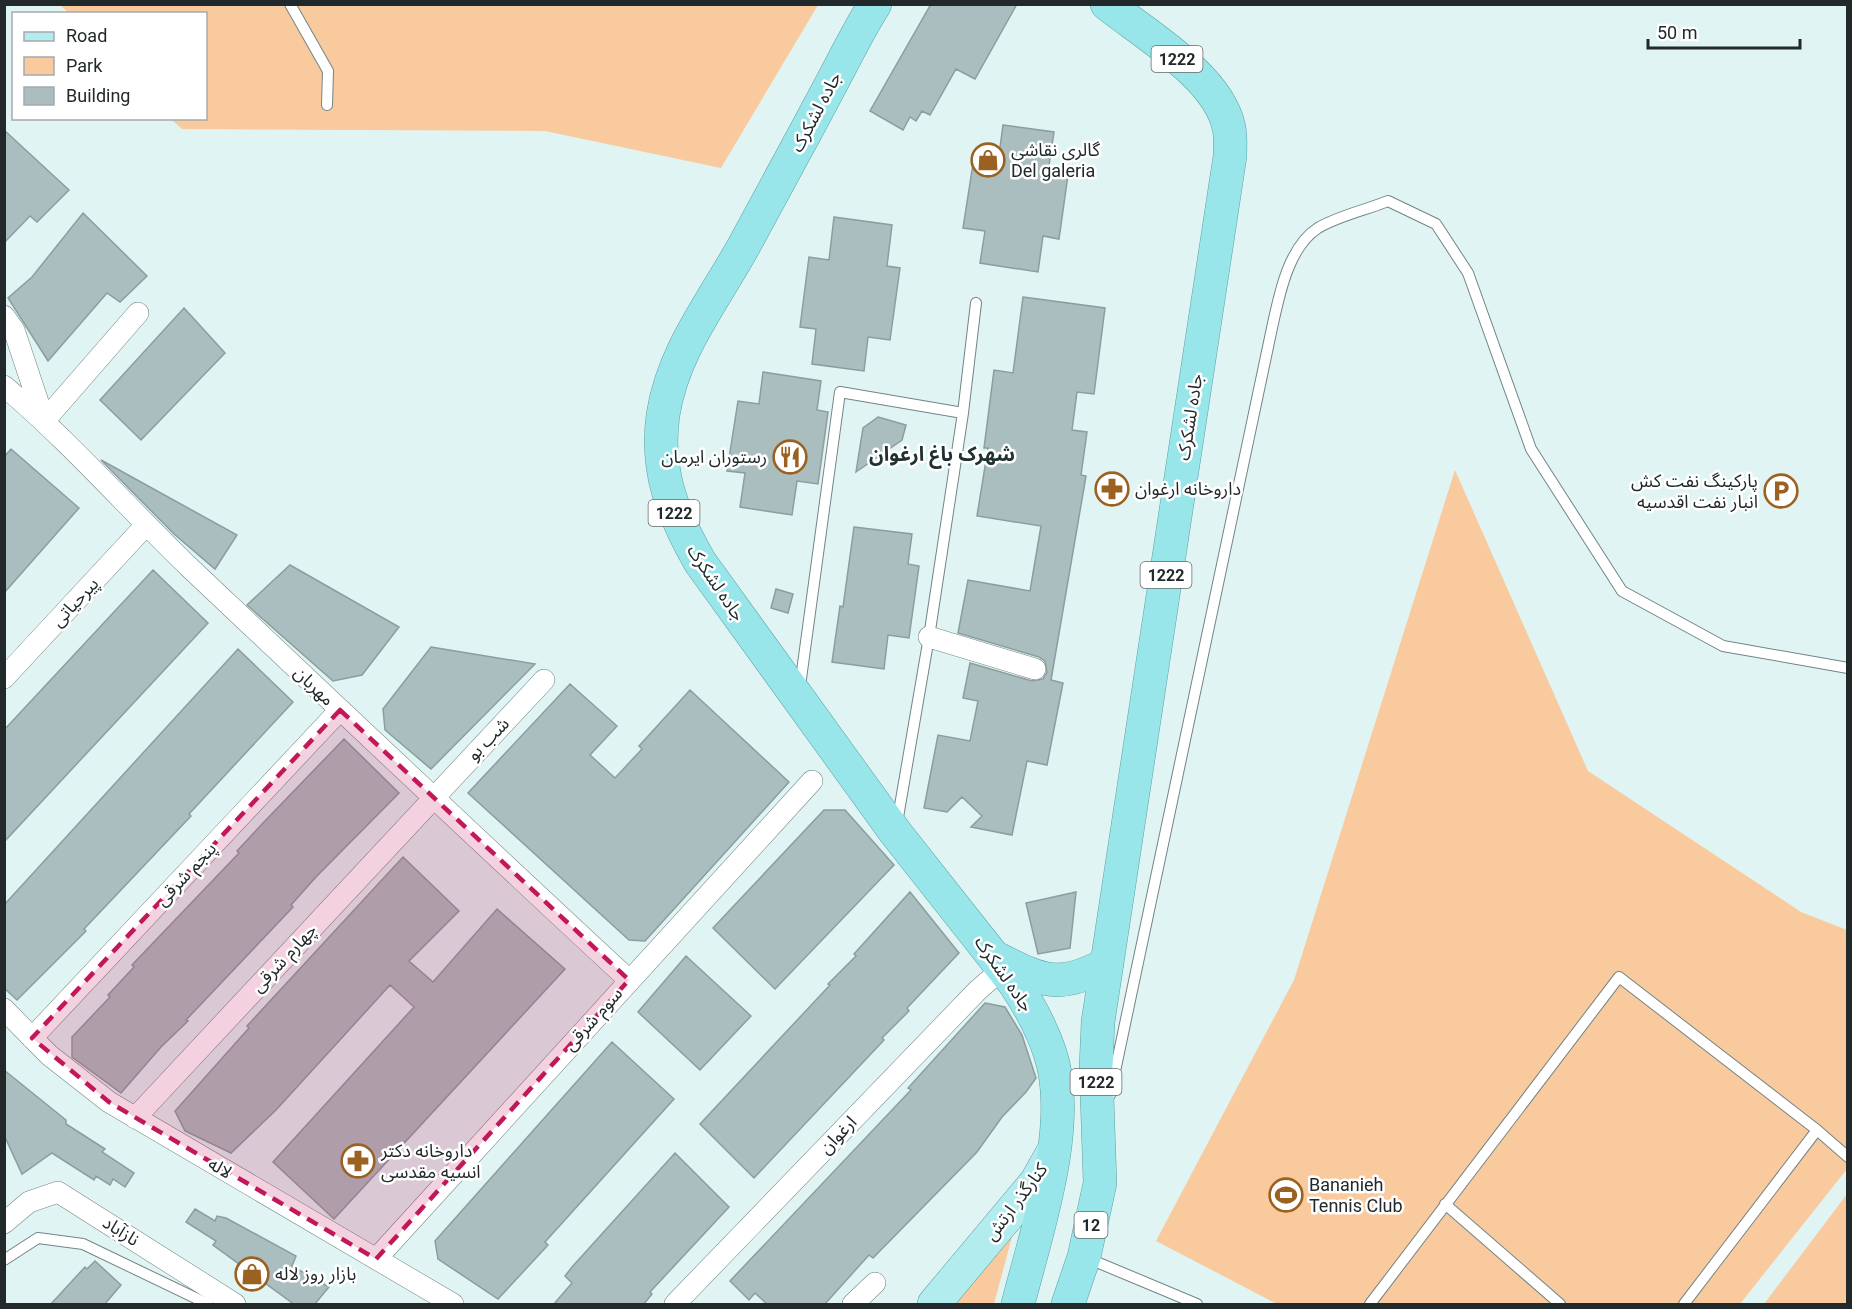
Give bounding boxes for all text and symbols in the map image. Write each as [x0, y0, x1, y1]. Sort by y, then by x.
legend [12, 12, 207, 120]
scale bar [1648, 12, 1800, 50]
text: 50 m [1657, 22, 1697, 43]
text: Road [66, 25, 107, 46]
road number: 1222 [1152, 46, 1202, 72]
text: Park [66, 55, 103, 76]
street label: جاده لشکرک [786, 68, 846, 156]
text: Building [66, 85, 130, 106]
place label: گالرى نقاشى Del galeria [1011, 139, 1101, 181]
shop icon: گالرى نقاشى Del galeria [970, 142, 1006, 178]
street label: جاده لشکرک [1172, 372, 1208, 462]
restaurant icon: رستوران ايرمان [772, 439, 808, 475]
district label: شهرک باغ ارغوان [869, 442, 1015, 469]
place label: رستوران ايرمان [661, 446, 767, 468]
place label: پارکینگ نفت کش انبار نفت اقدسیه [1631, 470, 1758, 513]
pharmacy icon: داروخانه ارغوان [1094, 471, 1130, 507]
parking icon: پارکینگ نفت کش انبار نفت اقدسیه [1763, 473, 1799, 509]
place label: داروخانه ارغوان [1135, 478, 1241, 500]
road number: 1222 [648, 500, 700, 526]
street label: جاده لشکرک [682, 541, 750, 625]
road number: 1222 [1140, 562, 1192, 588]
street label: پیرحیاتی [47, 573, 104, 631]
street label: مهربان [289, 662, 339, 710]
street label: شب بو [462, 713, 514, 765]
street label: پنجم شرقی [151, 837, 223, 912]
street label: چهارم شرقی [247, 919, 324, 999]
street label: جاده لشکرک [970, 932, 1038, 1016]
street label: سوم شرقی [559, 983, 629, 1057]
road number: 1222 [1070, 1069, 1122, 1095]
street label: ارغوان [815, 1111, 861, 1159]
place label: داروخانه دکتر انسیه مقدسی [380, 1140, 481, 1183]
pharmacy icon: داروخانه دکتر انسیه مقدسی [340, 1143, 376, 1179]
street label: لاله [205, 1152, 236, 1183]
street label: کنارگذر ارتش [980, 1158, 1053, 1245]
place label: Bananieh Tennis Club [1309, 1174, 1403, 1216]
sports icon: Bananieh Tennis Club [1268, 1177, 1304, 1213]
street label: نازآباد [99, 1211, 143, 1251]
road number: 12 [1074, 1212, 1108, 1238]
shop icon: بازار روز لاله [234, 1256, 270, 1292]
place label: بازار روز لاله [275, 1263, 356, 1285]

